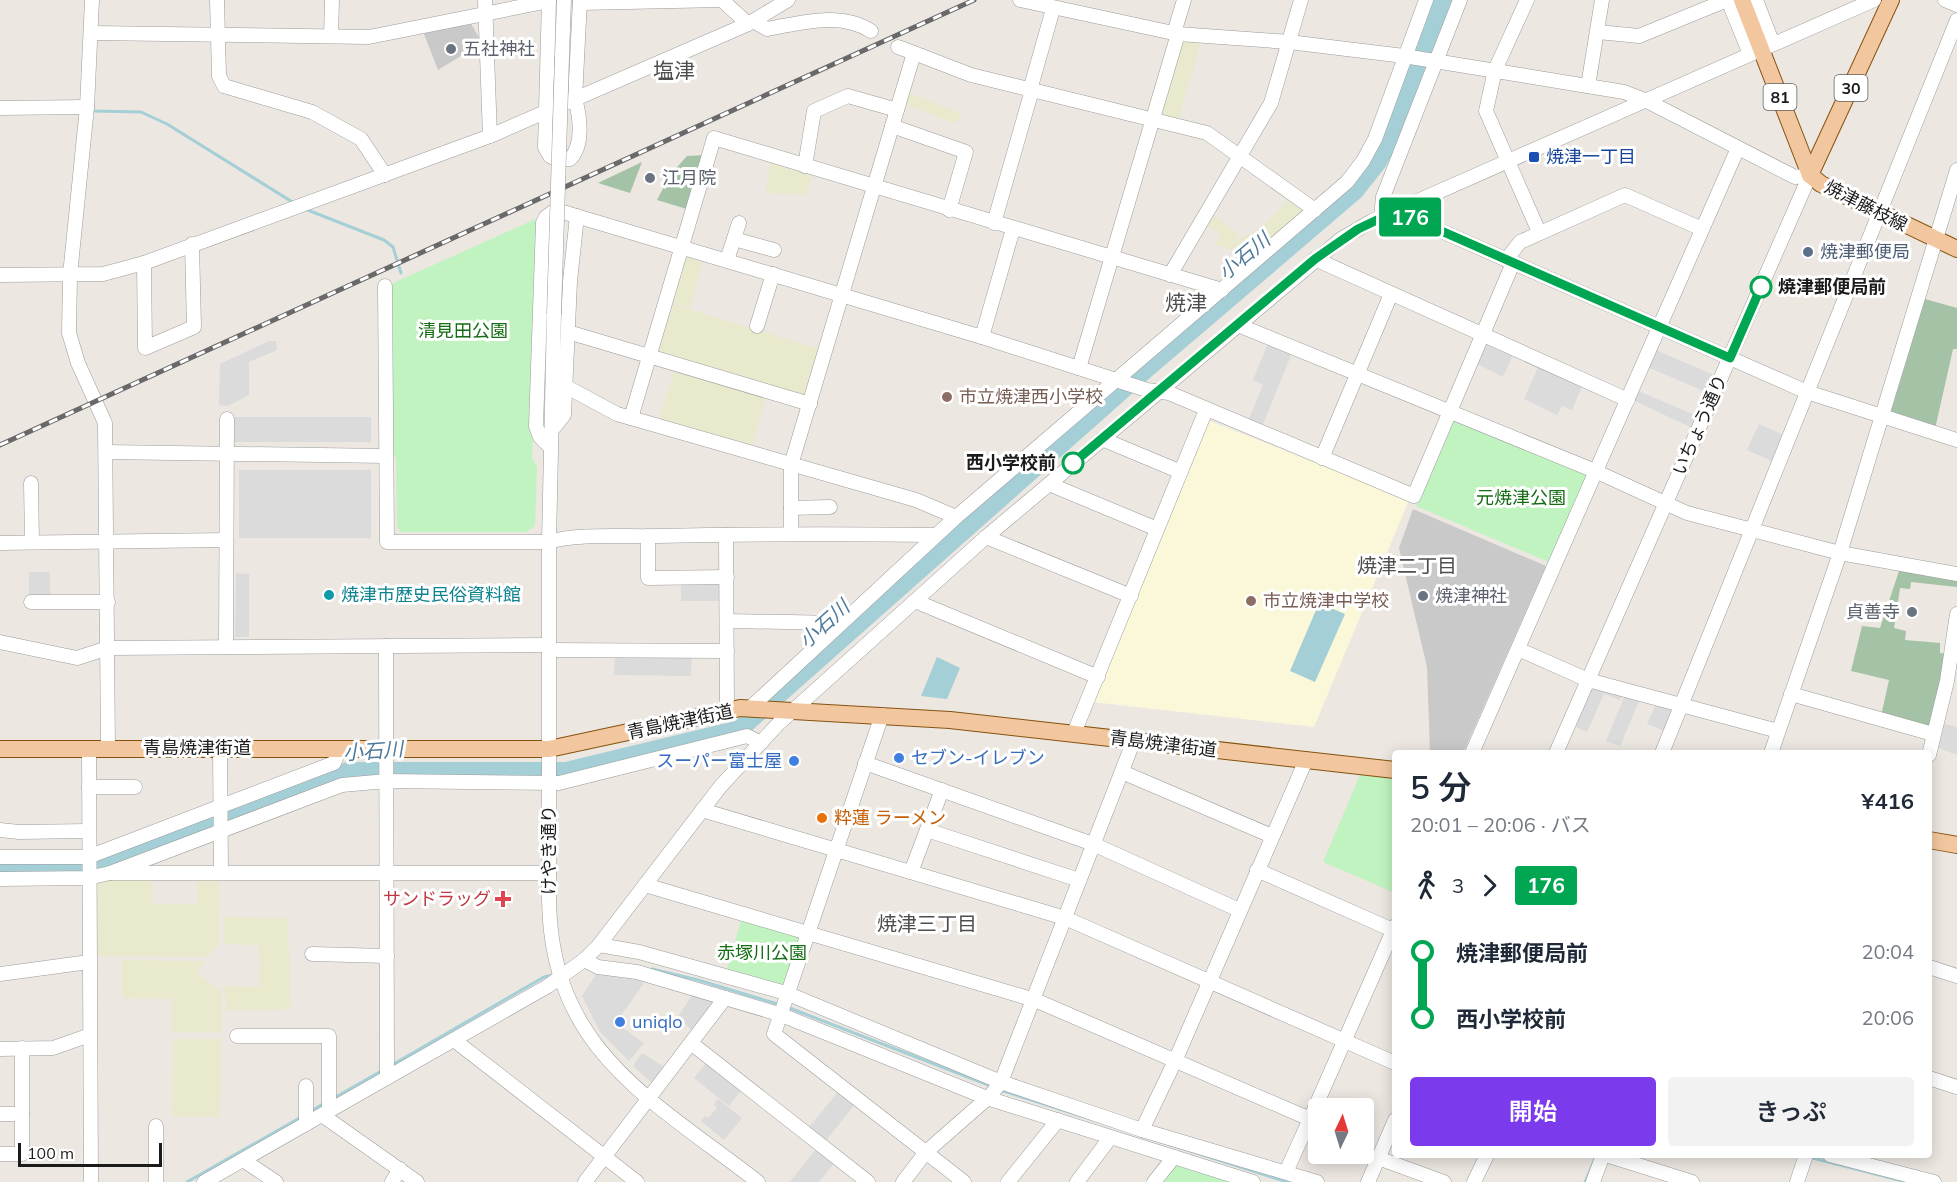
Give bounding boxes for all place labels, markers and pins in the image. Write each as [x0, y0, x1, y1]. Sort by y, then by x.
place label: 五社神社 [463, 37, 535, 60]
marker: 五社神社 [444, 42, 458, 56]
place label: 焼津一丁目 [1546, 145, 1636, 168]
marker: 焼津一丁目 [1527, 150, 1541, 164]
place label: 江月院 [662, 166, 716, 189]
marker: 江月院 [643, 171, 657, 185]
place label: 焼津郵便局 [1820, 240, 1910, 263]
marker: 焼津郵便局 [1801, 245, 1815, 259]
place label: 焼津郵便局前 [1778, 275, 1886, 298]
marker: 焼津郵便局前 [1750, 276, 1772, 298]
place label: 市立焼津西小学校 [959, 385, 1103, 408]
marker: 市立焼津西小学校 [940, 390, 954, 404]
place label: 西小学校前 [966, 451, 1056, 474]
marker: 西小学校前 [1062, 452, 1084, 474]
place label: 焼津市歴史民俗資料館 [341, 583, 521, 606]
place label: 焼津神社 [1435, 584, 1507, 607]
marker: 焼津市歴史民俗資料館 [322, 588, 336, 602]
place label: 市立焼津中学校 [1263, 589, 1389, 612]
marker: 焼津神社 [1416, 589, 1430, 603]
marker: 市立焼津中学校 [1244, 594, 1258, 608]
place label: 貞善寺 [1846, 600, 1900, 623]
marker: 貞善寺 [1905, 605, 1919, 619]
place label: セブン-イレブン [911, 746, 1045, 769]
place label: スーパー富士屋 [656, 749, 782, 772]
marker: セブン-イレブン [892, 751, 906, 765]
marker: スーパー富士屋 [787, 754, 801, 768]
place label: 粋蓮 ラーメン [834, 806, 946, 829]
marker: 粋蓮 ラーメン [815, 811, 829, 825]
place label: サンドラッグ [383, 887, 491, 910]
marker: サンドラッグ [496, 892, 510, 906]
place label: uniqlo [632, 1010, 683, 1033]
marker: uniqlo [613, 1015, 627, 1029]

